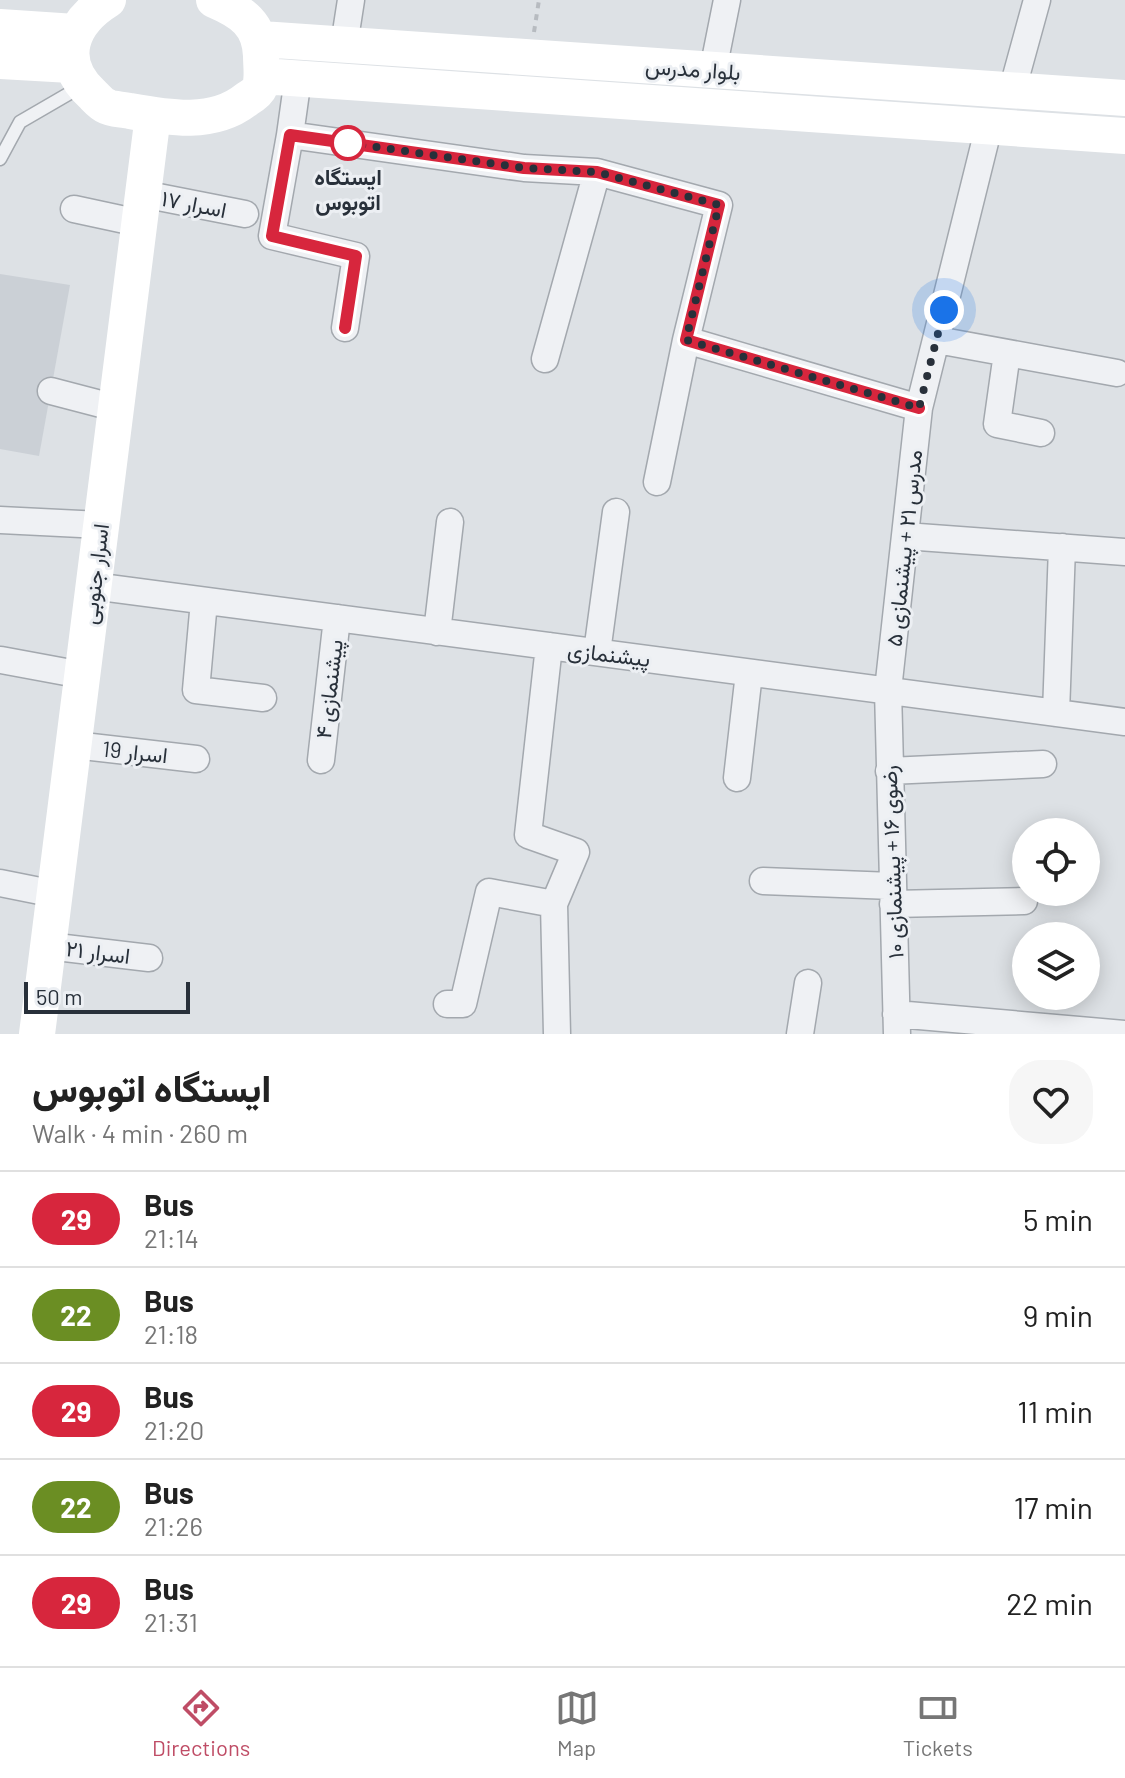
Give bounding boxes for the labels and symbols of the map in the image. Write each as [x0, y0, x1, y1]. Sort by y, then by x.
street label: بلوار مدرس [644, 52, 742, 86]
marker: ایستگاه اتوبوس [331, 126, 365, 160]
place label: ایستگاه اتوبوس [314, 163, 382, 216]
street label: اسرار ۱۷ [159, 184, 229, 224]
your location [924, 290, 964, 330]
street label: مدرس ۲۱ + پیشنمازی ۵ [880, 448, 929, 648]
street label: اسرار جنوبی [75, 522, 115, 626]
street label: پیشنمازی [566, 635, 652, 674]
street label: پیشنمازی ۴ [309, 638, 350, 740]
street label: اسرار 19 [101, 735, 169, 769]
street label: رضوی ۱۶ + پیشنمازی ۱۰ [875, 765, 910, 959]
street label: اسرار ۲۱ [64, 934, 132, 970]
scale bar [24, 978, 190, 1014]

